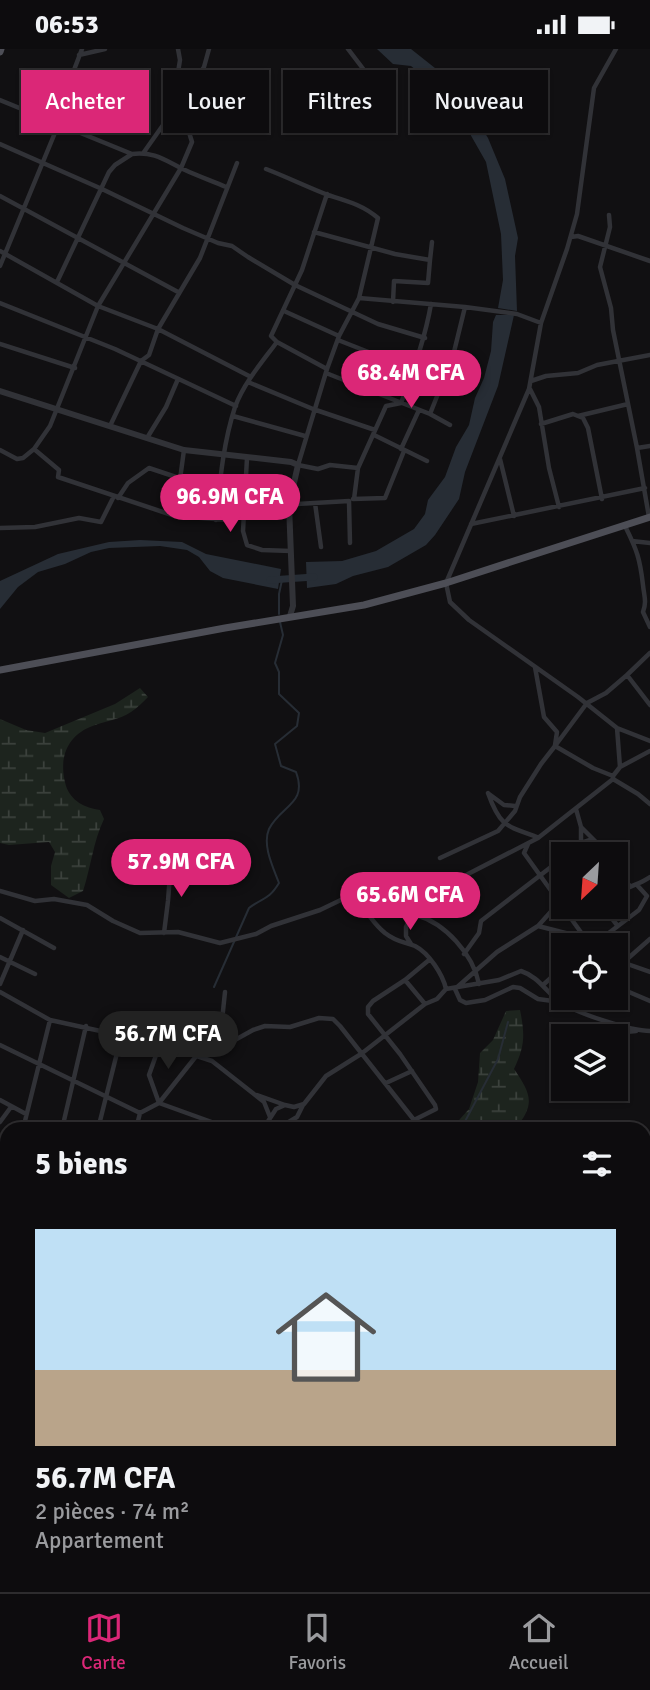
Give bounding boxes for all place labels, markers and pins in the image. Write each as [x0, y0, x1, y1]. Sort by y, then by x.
pin: 68.4M CFA [331, 351, 491, 410]
pin: 96.9M CFA [150, 475, 310, 534]
pin: 57.9M CFA [101, 839, 261, 899]
pin: 65.6M CFA [330, 873, 490, 932]
pin: 56.7M CFA [88, 1011, 248, 1071]

